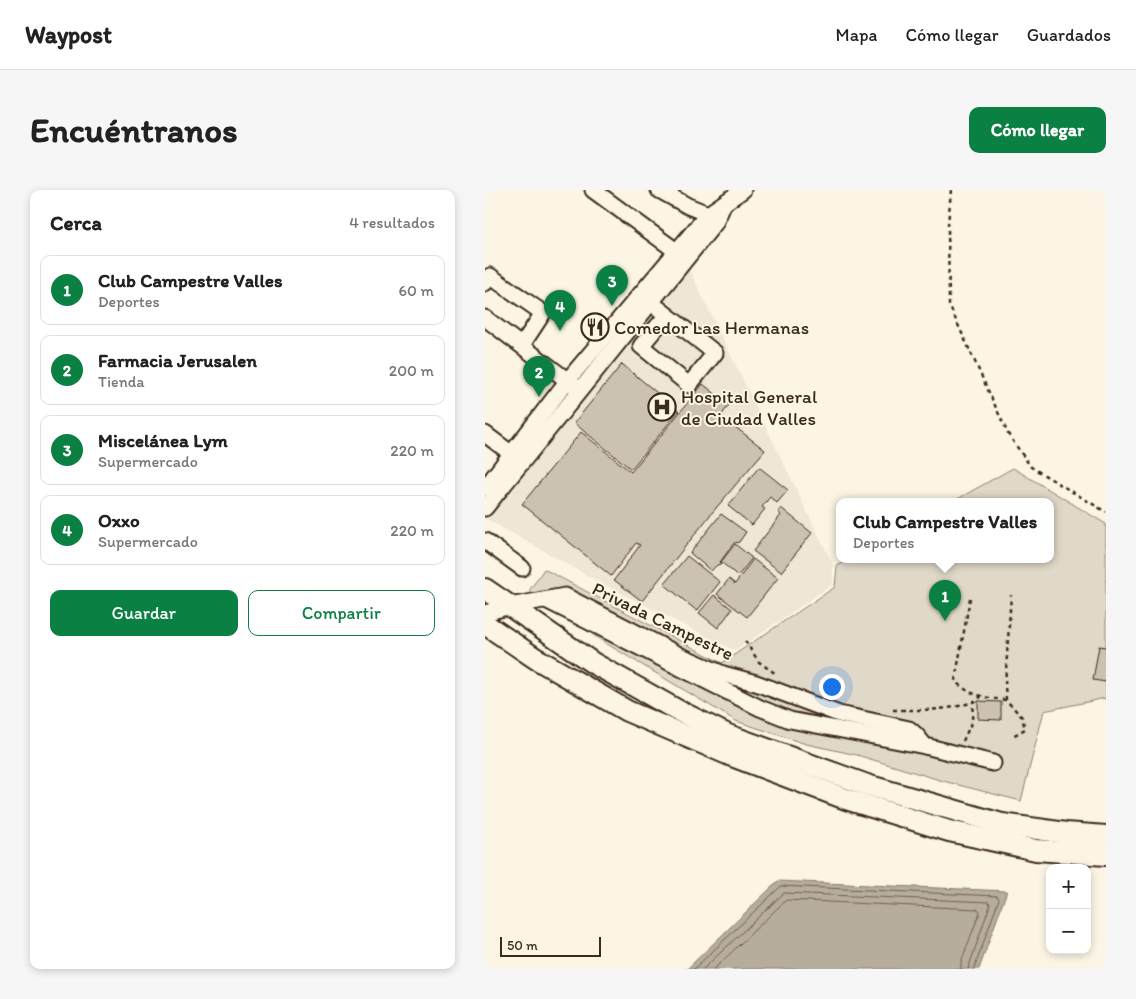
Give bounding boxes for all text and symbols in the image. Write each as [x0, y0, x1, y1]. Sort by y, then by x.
text: Waypost [25, 20, 112, 49]
text: Mapa [836, 24, 877, 46]
text: Cómo llegar [905, 24, 999, 46]
text: Guardados [1027, 24, 1111, 46]
button: Cómo llegar [969, 107, 1106, 153]
text: Encuéntranos [30, 109, 238, 151]
text: Cerca [50, 210, 102, 235]
text: 4 resultados [349, 213, 435, 232]
pin: 3 [596, 265, 628, 306]
text: Club Campestre Valles [98, 269, 282, 292]
text: 1 [63, 281, 71, 300]
text: 60 m [399, 281, 434, 300]
pin: 4 [544, 290, 576, 331]
text: Deportes [98, 292, 160, 311]
restaurant icon: Comedor Las Hermanas [580, 312, 610, 342]
place label: Comedor Las Hermanas [614, 316, 809, 339]
text: Farmacia Jerusalen [98, 349, 257, 372]
pin: 2 [523, 356, 555, 397]
text: 2 [63, 361, 71, 380]
text: 200 m [389, 361, 434, 380]
text: Tienda [98, 372, 145, 391]
place label: Hospital General de Ciudad Valles [681, 385, 818, 430]
hospital icon: Hospital General de Ciudad Valles [647, 392, 677, 422]
text: Miscelánea Lym [98, 429, 228, 452]
text: 3 [63, 441, 71, 460]
text: 220 m [390, 441, 434, 460]
text: Supermercado [98, 452, 198, 471]
popup [836, 498, 1054, 563]
text: Oxxo [98, 509, 140, 532]
text: Club Campestre Valles [853, 510, 1037, 533]
text: 4 [62, 521, 72, 540]
text: 220 m [390, 521, 434, 540]
text: Supermercado [98, 532, 198, 551]
text: Deportes [853, 533, 914, 552]
street label: Privada Campestre [589, 577, 737, 665]
pin: 1 [929, 580, 961, 621]
button: Guardar [50, 590, 238, 636]
button: Compartir [248, 590, 435, 636]
your location [819, 674, 845, 700]
map controls [1046, 864, 1091, 954]
button: + [1046, 864, 1091, 909]
button: − [1046, 909, 1091, 954]
scale bar [500, 934, 601, 957]
text: 50 m [507, 937, 538, 954]

